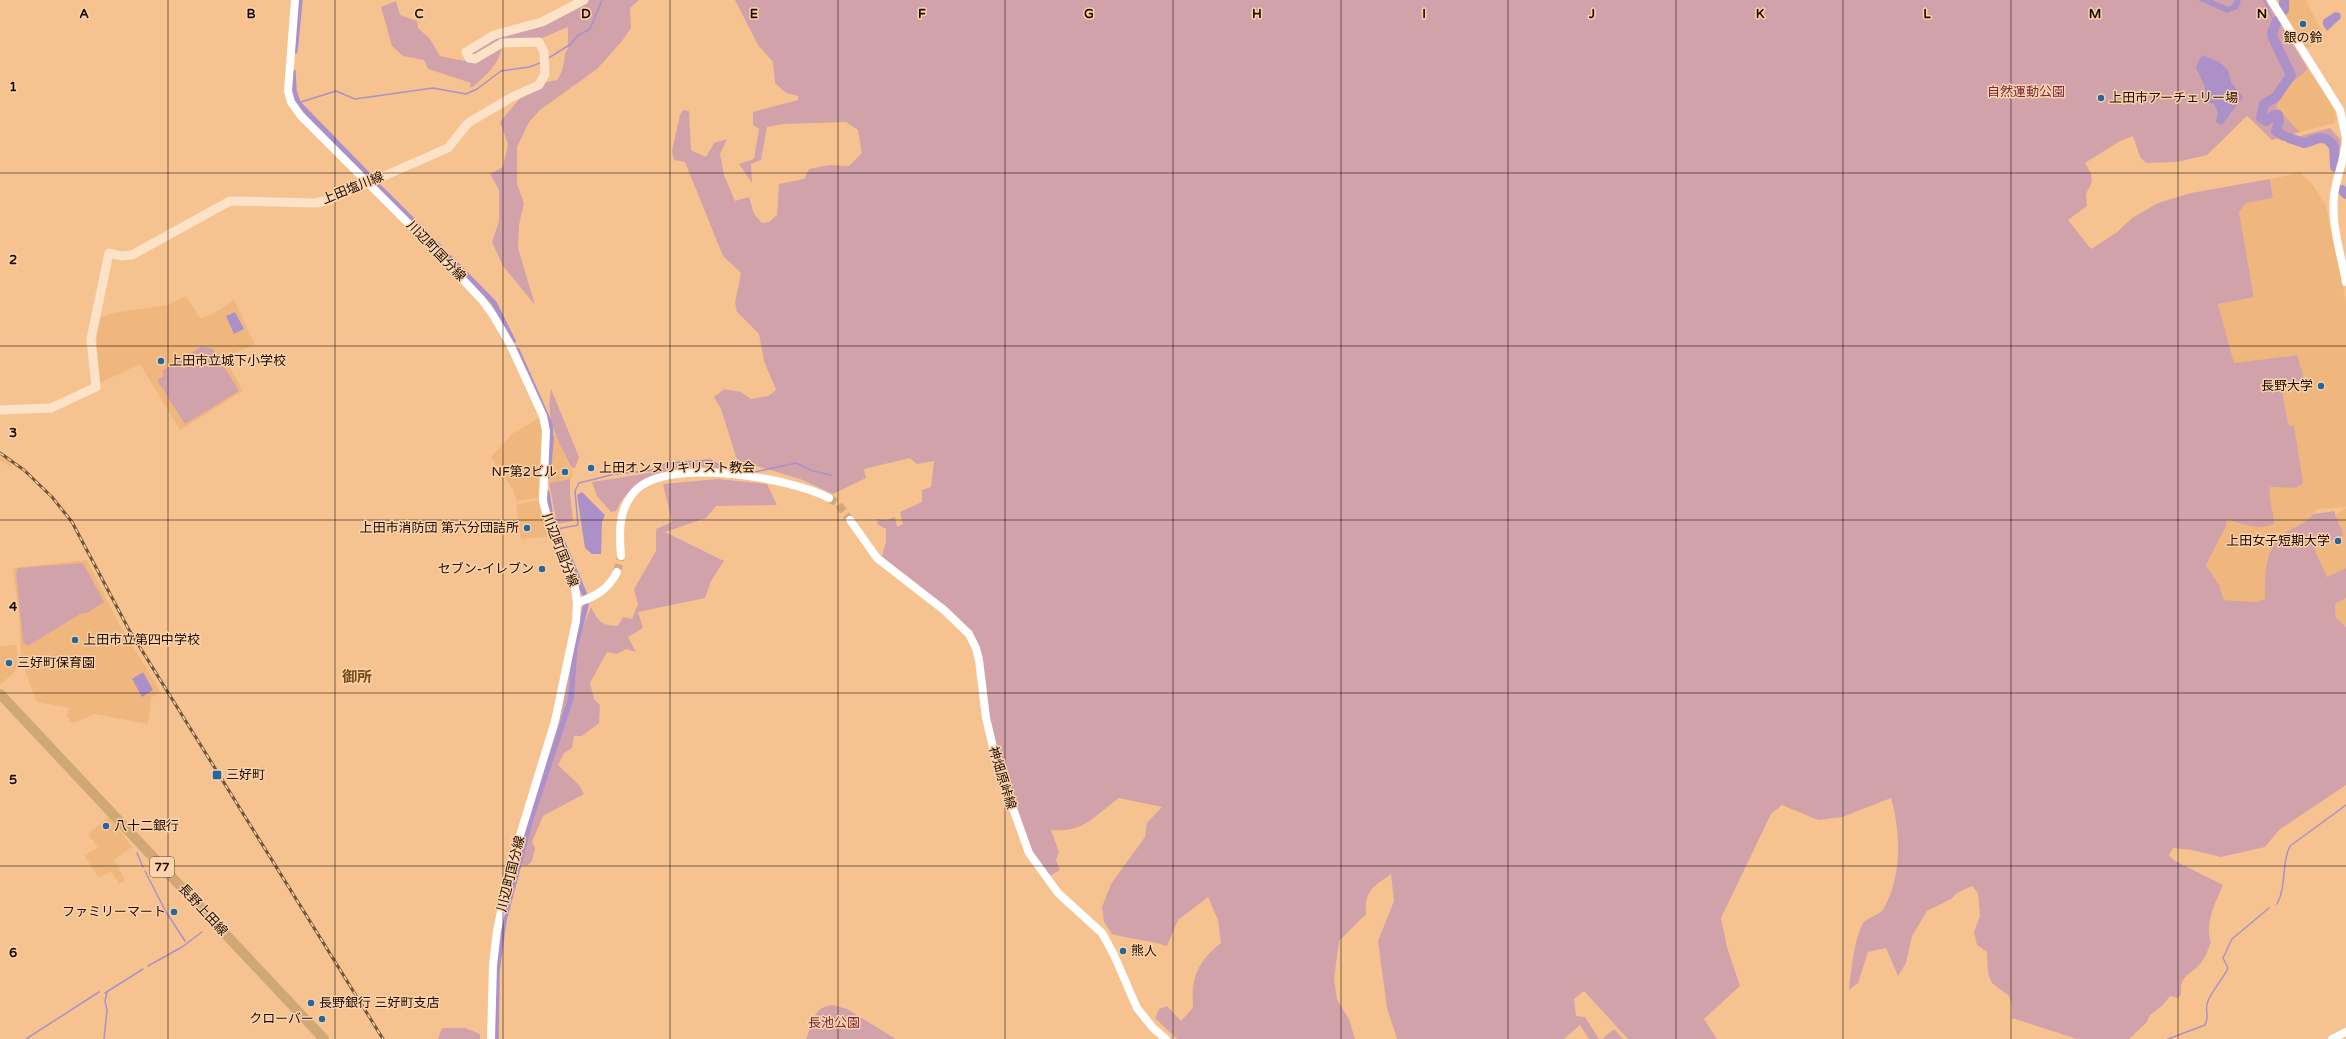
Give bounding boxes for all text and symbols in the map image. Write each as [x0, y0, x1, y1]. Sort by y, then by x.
text: A [79, 6, 89, 22]
text: B [246, 6, 256, 22]
text: C [414, 6, 424, 22]
text: D [581, 6, 591, 22]
text: E [750, 6, 758, 22]
text: F [918, 6, 926, 22]
text: G [1084, 6, 1094, 22]
text: H [1252, 6, 1262, 22]
text: I [1422, 6, 1426, 22]
text: J [1588, 6, 1595, 22]
text: K [1756, 6, 1765, 22]
text: L [1923, 6, 1931, 22]
text: M [2089, 6, 2101, 22]
text: N [2257, 6, 2267, 22]
marker: 銀の鈴 [2298, 19, 2308, 29]
place label: 銀の鈴 [2283, 30, 2323, 46]
text: 1 [9, 79, 17, 95]
park label: 自然運動公園 [1987, 84, 2065, 100]
place label: 上田市アーチェリー場 [2109, 90, 2238, 106]
marker: 上田市アーチェリー場 [2096, 93, 2106, 103]
street label: 上田塩川線 [320, 168, 386, 208]
street label: 川辺町国分線 [403, 217, 469, 285]
text: 2 [9, 252, 17, 268]
place label: 上田市立城下小学校 [169, 353, 286, 369]
marker: 上田市立城下小学校 [156, 356, 166, 366]
place label: 長野大学 [2261, 378, 2313, 394]
marker: 長野大学 [2316, 381, 2326, 391]
text: 3 [9, 425, 17, 441]
place label: 上田オンヌリキリスト教会 [599, 460, 755, 476]
marker: 上田オンヌリキリスト教会 [586, 463, 596, 473]
place label: NF第2ビル [491, 464, 557, 480]
marker: NF第2ビル [560, 467, 570, 477]
street label: 川辺町国分線 [539, 511, 581, 589]
place label: 上田市消防団 第六分団詰所 [360, 520, 519, 536]
marker: 上田市消防団 第六分団詰所 [522, 523, 532, 533]
place label: 上田女子短期大学 [2226, 533, 2330, 549]
marker: 上田女子短期大学 [2333, 536, 2343, 546]
place label: セブン-イレブン [438, 561, 534, 577]
marker: セブン-イレブン [537, 564, 547, 574]
text: 4 [9, 599, 18, 615]
place label: 上田市立第四中学校 [83, 632, 200, 648]
marker: 上田市立第四中学校 [70, 635, 80, 645]
place label: 三好町保育園 [17, 655, 95, 671]
marker: 三好町保育園 [4, 658, 14, 668]
district label: 御所 [342, 668, 372, 686]
street label: 神畑原峠線 [985, 745, 1019, 811]
place label: 三好町 [226, 767, 265, 783]
marker: 三好町 [211, 769, 223, 781]
text: 5 [9, 772, 17, 788]
place label: 八十二銀行 [114, 818, 179, 834]
marker: 八十二銀行 [101, 821, 111, 831]
street label: 川辺町国分線 [494, 834, 528, 914]
road number: 77 [150, 857, 174, 877]
street label: 長野上田線 [175, 881, 231, 939]
place label: ファミリーマート [62, 904, 166, 920]
marker: ファミリーマート [169, 907, 179, 917]
place label: 熊人 [1131, 943, 1157, 959]
text: 6 [9, 945, 17, 961]
marker: 熊人 [1118, 946, 1128, 956]
place label: 長野銀行 三好町支店 [319, 995, 439, 1011]
marker: 長野銀行 三好町支店 [306, 998, 316, 1008]
place label: クローバー [249, 1011, 314, 1027]
marker: クローバー [317, 1014, 327, 1024]
park label: 長池公園 [808, 1015, 860, 1031]

